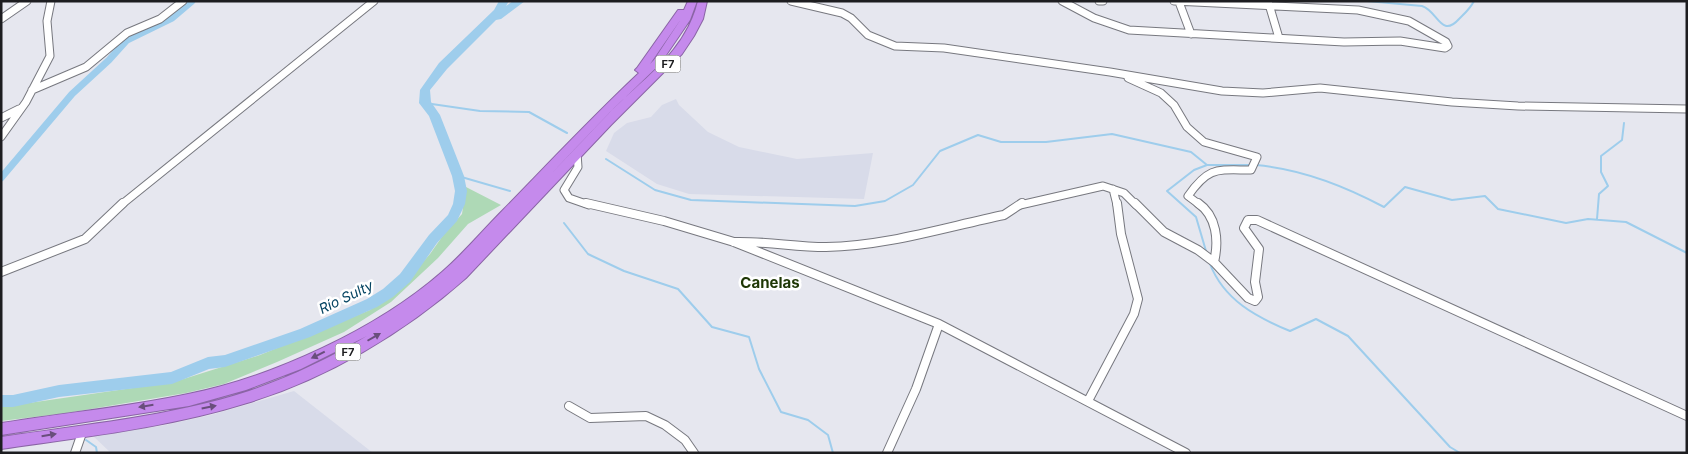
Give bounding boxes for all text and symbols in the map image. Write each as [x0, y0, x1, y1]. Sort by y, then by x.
road number: F7 [656, 56, 680, 72]
district label: Canelas [740, 273, 800, 292]
water label: Río Sulty [316, 276, 377, 317]
one-way arrow [368, 332, 381, 341]
road number: F7 [336, 344, 360, 361]
one-way arrow [311, 351, 325, 359]
one-way arrow [138, 403, 154, 411]
one-way arrow [202, 403, 217, 411]
one-way arrow [42, 431, 58, 439]

